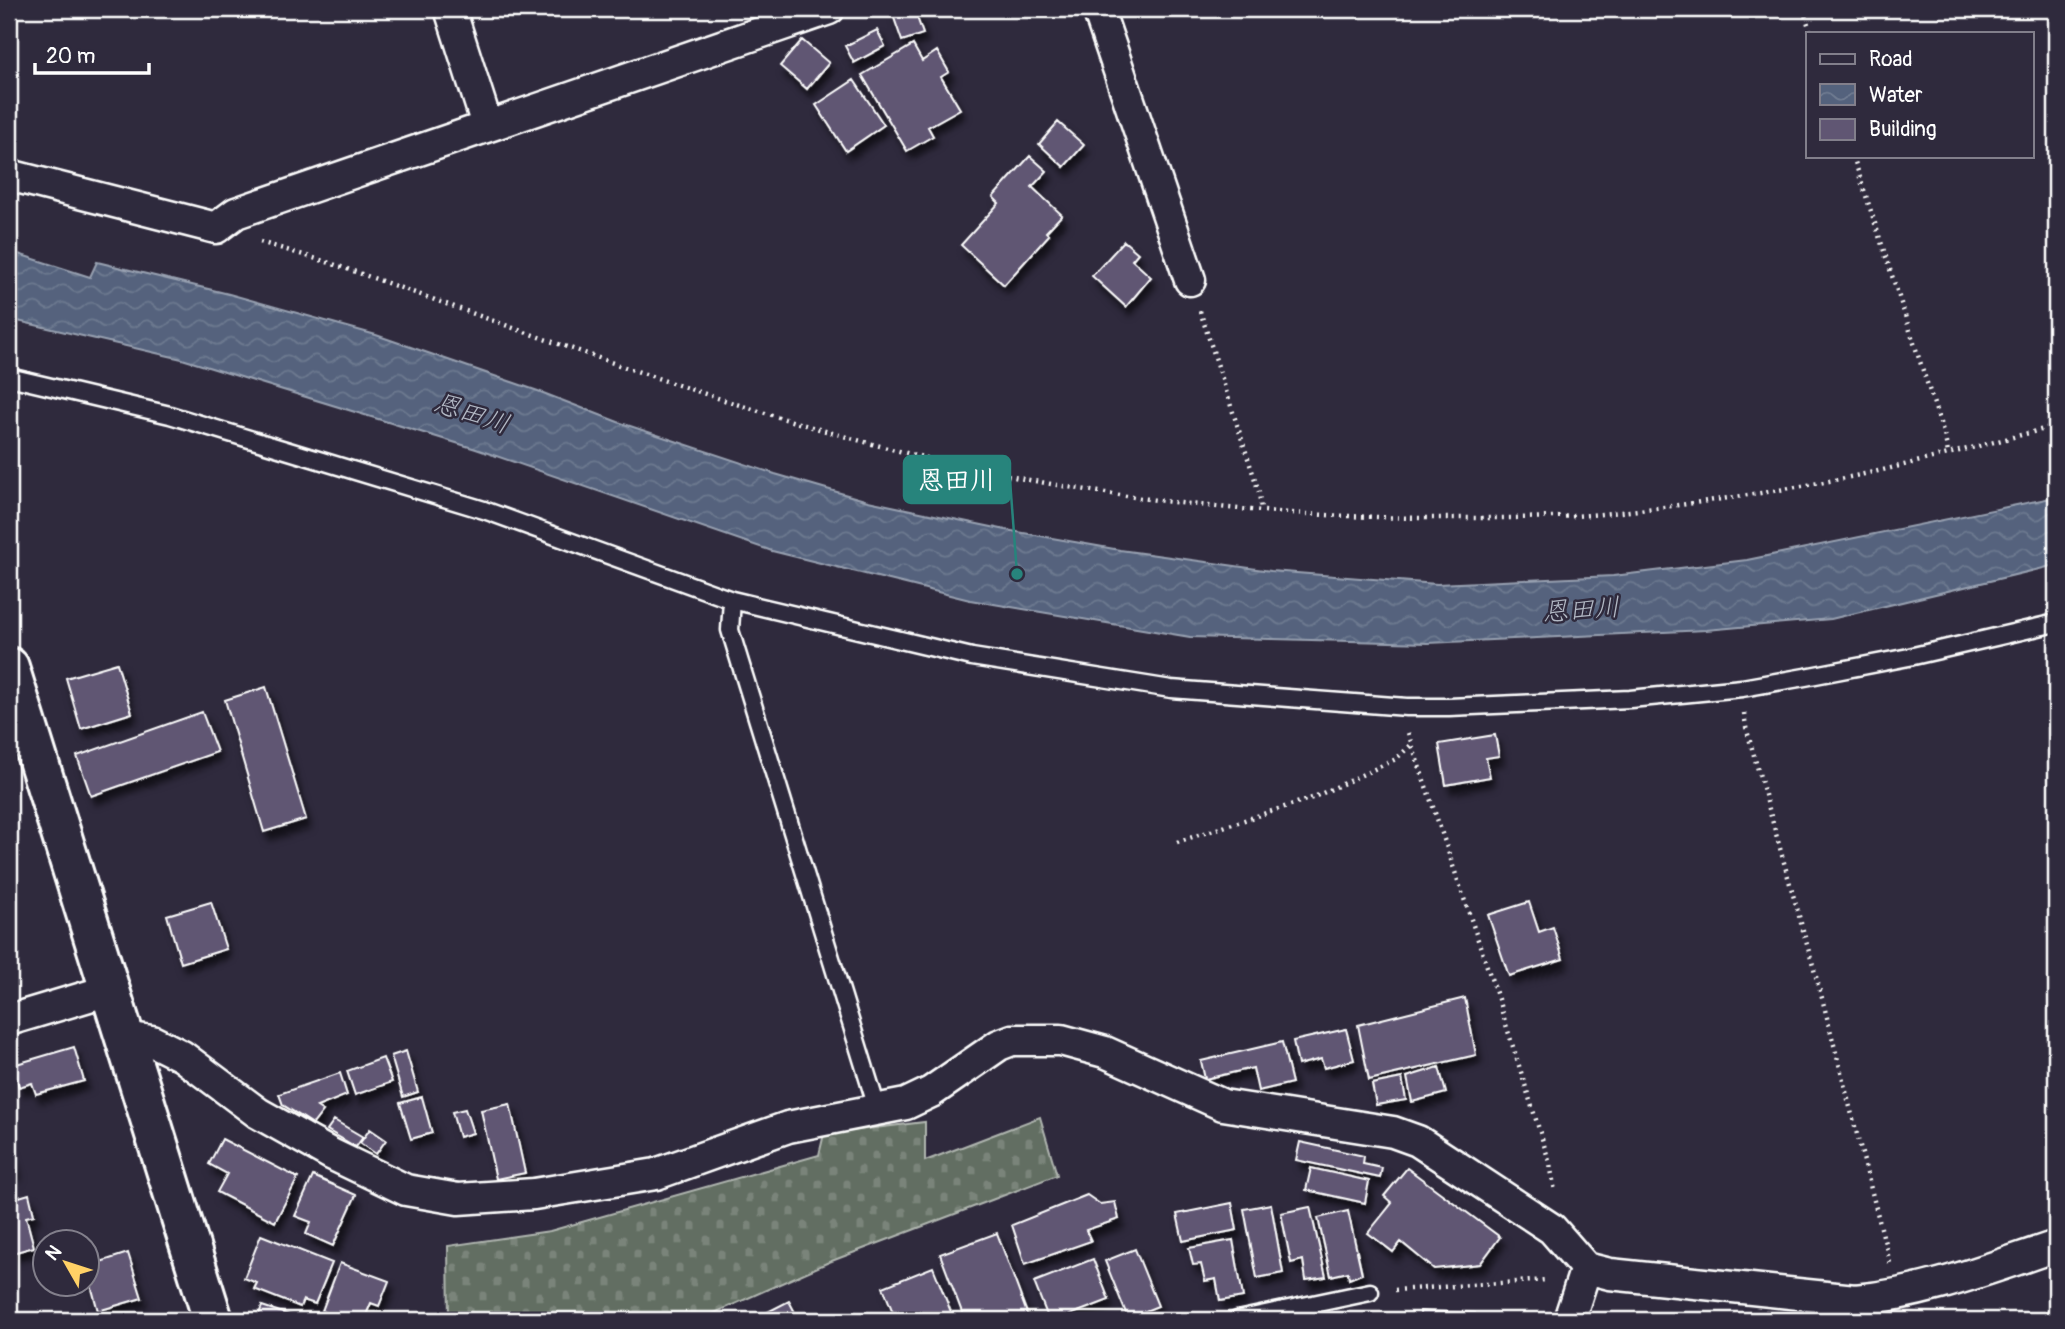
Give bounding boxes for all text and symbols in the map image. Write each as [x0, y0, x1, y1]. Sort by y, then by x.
scale bar [35, 32, 149, 76]
legend [1806, 32, 2034, 158]
text: 20 m [46, 43, 95, 70]
text: Road [1869, 46, 1913, 73]
text: Water [1869, 82, 1923, 109]
text: Building [1869, 116, 1936, 143]
water label: 恩田川 [430, 387, 514, 441]
callout: 恩田川 [904, 456, 1010, 503]
text: 恩田川 [918, 465, 996, 497]
water label: 恩田川 [1541, 591, 1621, 629]
north arrow [32, 1228, 102, 1298]
text: N [40, 1240, 67, 1265]

